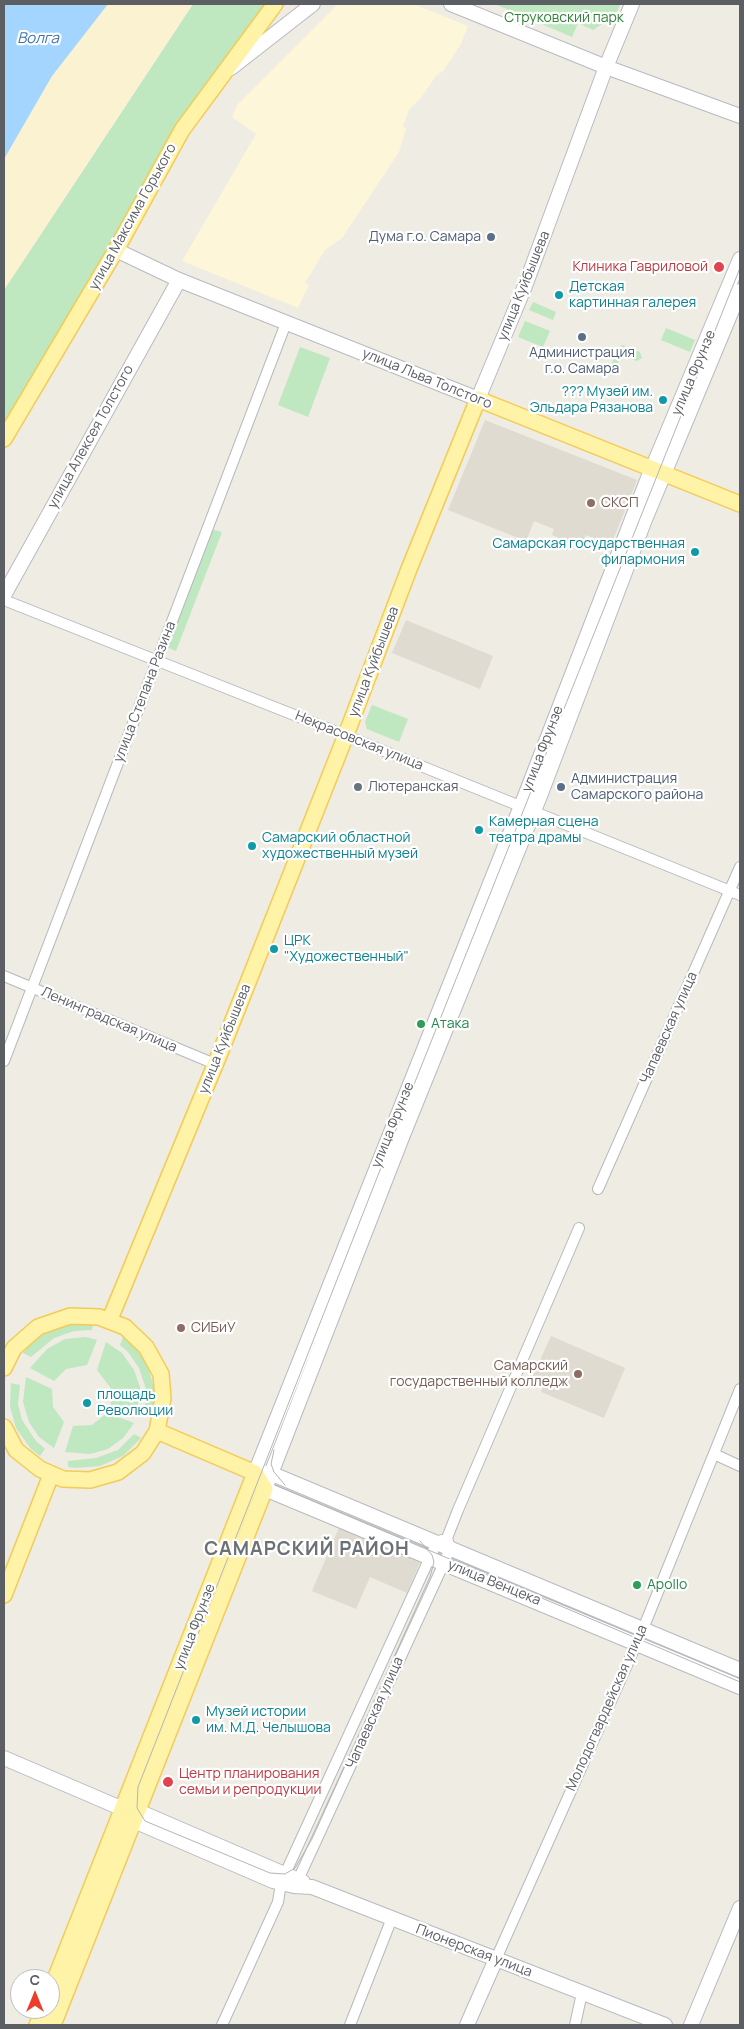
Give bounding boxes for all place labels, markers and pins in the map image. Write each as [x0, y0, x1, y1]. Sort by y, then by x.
place label: Дума г.о. Самара [368, 229, 481, 245]
marker: Дума г.о. Самара [485, 231, 497, 243]
place label: Клиника Гавриловой [572, 259, 708, 275]
marker: Клиника Гавриловой [712, 260, 726, 274]
place label: Детская картинная галерея [569, 279, 696, 312]
marker: Детская картинная галерея [553, 289, 565, 301]
marker: Администрация г.о. Самара [576, 331, 588, 343]
place label: Администрация г.о. Самара [529, 345, 635, 378]
place label: ??? Музей им. Эльдара Рязанова [530, 384, 653, 417]
marker: ??? Музей им. Эльдара Рязанова [657, 394, 669, 406]
place label: СКСП [601, 495, 639, 511]
marker: СКСП [585, 497, 597, 509]
place label: Самарская государственная филармония [492, 536, 685, 568]
marker: Самарская государственная филармония [689, 546, 701, 558]
place label: Администрация Самарского района [571, 771, 703, 804]
place label: Лютеранская [368, 779, 458, 795]
marker: Лютеранская [352, 781, 364, 793]
marker: Администрация Самарского района [555, 781, 567, 793]
place label: Камерная сцена театра драмы [489, 814, 598, 846]
marker: Камерная сцена театра драмы [473, 824, 485, 836]
place label: Самарский областной художественный музей [262, 830, 418, 862]
marker: Самарский областной художественный музей [246, 840, 258, 852]
place label: ЦРК "Художественный" [284, 933, 409, 966]
marker: ЦРК "Художественный" [268, 943, 280, 955]
place label: Атака [431, 1016, 469, 1032]
marker: Атака [415, 1018, 427, 1030]
place label: СИБиУ [191, 1320, 236, 1336]
marker: СИБиУ [175, 1322, 187, 1334]
place label: Самарский государственный колледж [390, 1358, 568, 1390]
marker: Самарский государственный колледж [572, 1368, 584, 1380]
place label: площадь Революции [97, 1387, 173, 1420]
marker: площадь Революции [81, 1397, 93, 1409]
place label: Apollo [647, 1577, 687, 1593]
marker: Apollo [631, 1579, 643, 1591]
place label: Музей истории им. М.Д. Челышова [206, 1704, 331, 1736]
marker: Музей истории им. М.Д. Челышова [190, 1714, 202, 1726]
place label: Центр планирования семьи и репродукции [179, 1766, 321, 1798]
marker: Центр планирования семьи и репродукции [161, 1775, 175, 1789]

